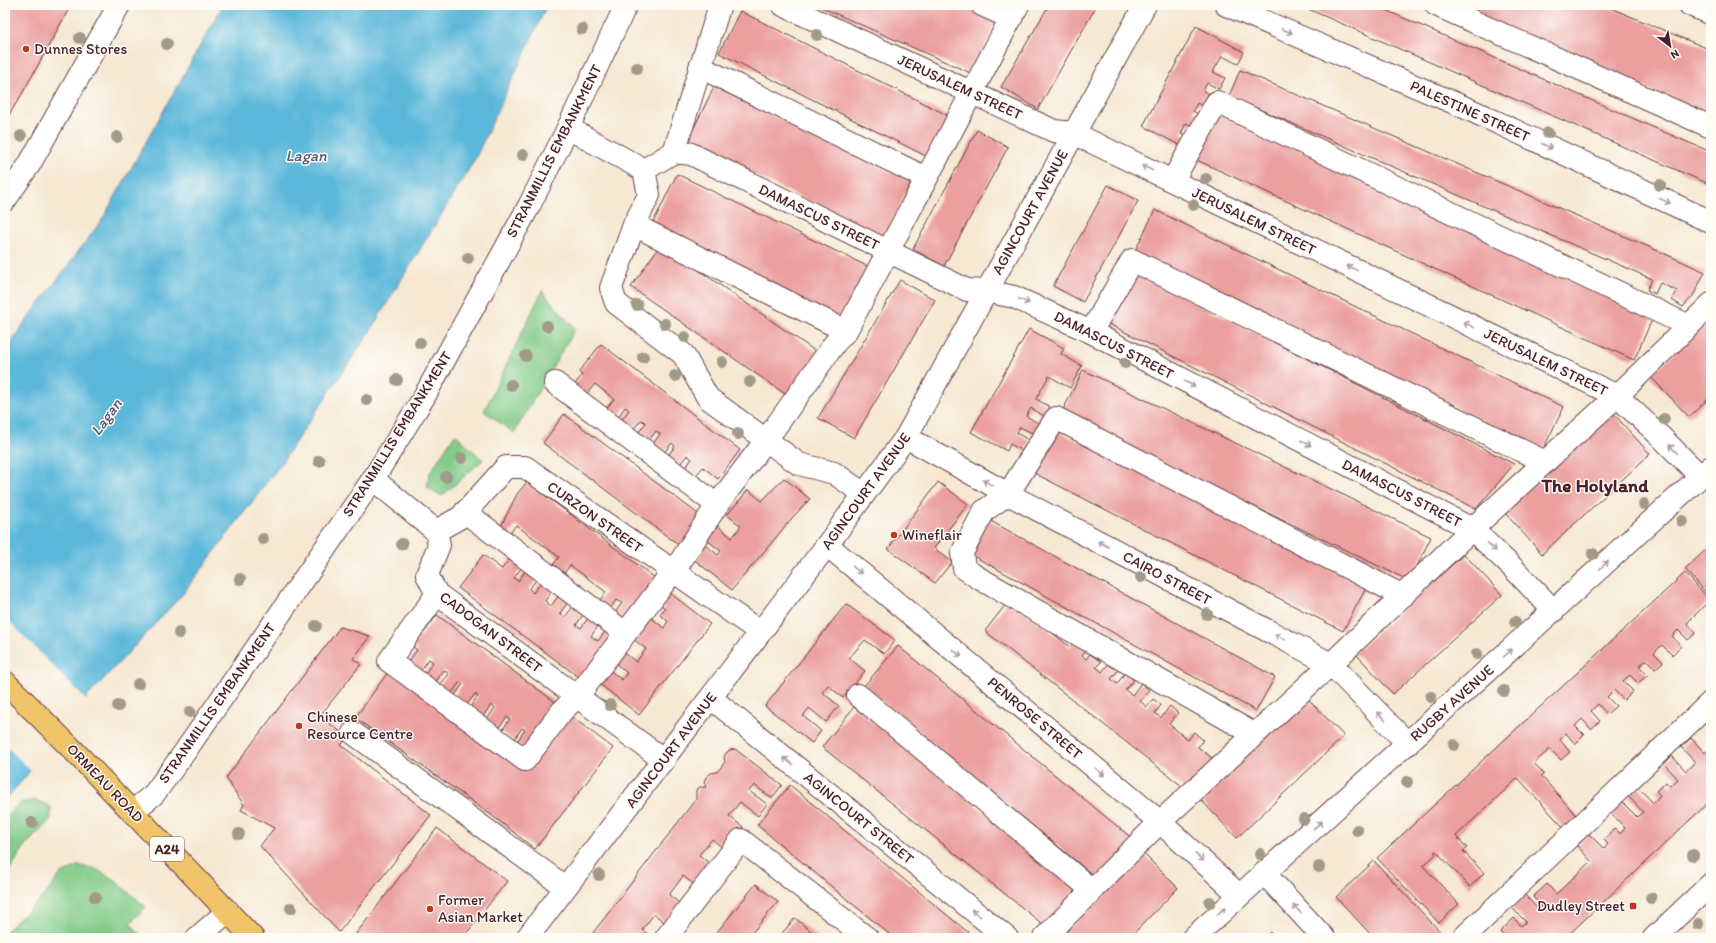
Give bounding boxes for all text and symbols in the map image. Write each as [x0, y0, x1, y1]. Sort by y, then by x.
north arrow [1650, 26, 1690, 66]
one-way arrow [1281, 28, 1293, 36]
place label: Dunnes Stores [34, 40, 127, 58]
marker: Dunnes Stores [21, 44, 31, 54]
text: N [1668, 47, 1681, 62]
street label: JERUSALEM STREET [895, 50, 1026, 124]
street label: STRANMILLIS EMBANKMENT [502, 61, 606, 241]
street label: PALESTINE STREET [1407, 77, 1533, 146]
one-way arrow [1541, 143, 1553, 150]
water label: Lagan [285, 146, 327, 165]
street label: AGINCOURT AVENUE [988, 146, 1072, 278]
one-way arrow [1141, 164, 1153, 171]
street label: DAMASCUS STREET [756, 180, 883, 254]
street label: JERUSALEM STREET [1189, 183, 1319, 259]
one-way arrow [1659, 198, 1671, 205]
one-way arrow [1346, 264, 1358, 271]
one-way arrow [1017, 298, 1029, 305]
street label: DAMASCUS STREET [1051, 307, 1177, 383]
one-way arrow [1463, 321, 1475, 328]
street label: JERUSALEM STREET [1481, 324, 1611, 400]
street label: STRANMILLIS EMBANKMENT [338, 347, 456, 520]
one-way arrow [1184, 380, 1196, 388]
water label: Lagan [86, 394, 126, 439]
street label: AGINCOURT AVENUE [817, 429, 915, 553]
one-way arrow [1299, 440, 1311, 447]
one-way arrow [1668, 444, 1678, 454]
street label: DAMASCUS STREET [1339, 455, 1465, 531]
district label: The Holyland [1540, 474, 1649, 497]
street label: CURZON STREET [544, 477, 647, 557]
one-way arrow [982, 478, 994, 486]
place label: Wineflair [902, 526, 962, 544]
marker: Wineflair [889, 530, 899, 540]
one-way arrow [1097, 539, 1109, 547]
one-way arrow [1486, 543, 1497, 552]
street label: CAIRO STREET [1120, 547, 1215, 609]
one-way arrow [1599, 561, 1609, 570]
one-way arrow [852, 566, 863, 575]
street label: CADOGAN STREET [436, 587, 546, 677]
street label: STRANMILLIS EMBANKMENT [155, 619, 280, 787]
one-way arrow [1274, 633, 1286, 640]
one-way arrow [1503, 648, 1513, 658]
one-way arrow [952, 649, 963, 658]
street label: RUGBY AVENUE [1406, 661, 1498, 745]
street label: PENROSE STREET [984, 673, 1086, 763]
street label: AGINCOURT AVENUE [622, 689, 720, 811]
place label: Chinese Resource Centre [307, 708, 413, 743]
one-way arrow [1376, 711, 1386, 721]
marker: Chinese Resource Centre [294, 721, 304, 731]
street label: ORMEAU ROAD [63, 740, 147, 826]
one-way arrow [783, 757, 794, 765]
street label: AGINCOURT STREET [800, 768, 918, 868]
one-way arrow [1095, 768, 1106, 777]
one-way arrow [1313, 820, 1323, 829]
road number: A24 [150, 837, 184, 861]
one-way arrow [1193, 852, 1203, 861]
place label: Former Asian Market [438, 891, 523, 926]
place label: Dudley Street [1537, 897, 1625, 915]
marker: Dudley Street [1628, 901, 1638, 911]
marker: Former Asian Market [425, 904, 435, 914]
one-way arrow [1293, 905, 1302, 915]
one-way arrow [1216, 907, 1226, 916]
one-way arrow [971, 909, 982, 918]

